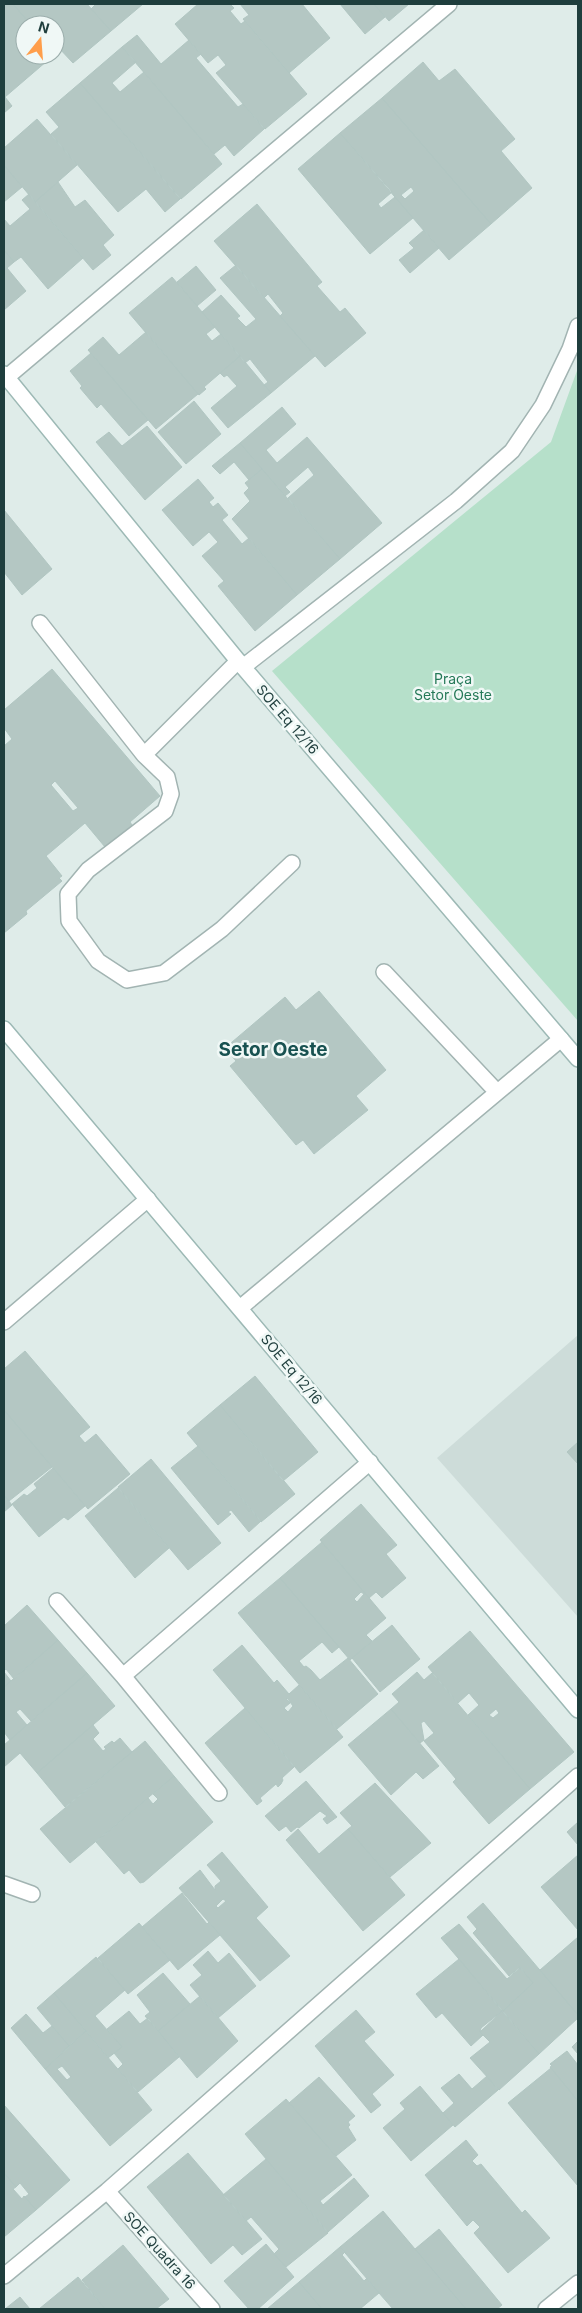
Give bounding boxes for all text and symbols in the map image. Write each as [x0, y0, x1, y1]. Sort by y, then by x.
north arrow [15, 15, 65, 65]
text: N [36, 17, 52, 37]
park label: Praça Setor Oeste [414, 670, 492, 703]
street label: SOE Eq 12/16 [253, 681, 323, 757]
district label: Setor Oeste [218, 1038, 328, 1061]
street label: SOE Eq 12/16 [258, 1330, 326, 1408]
street label: SOE Quadra 16 [121, 2208, 199, 2292]

